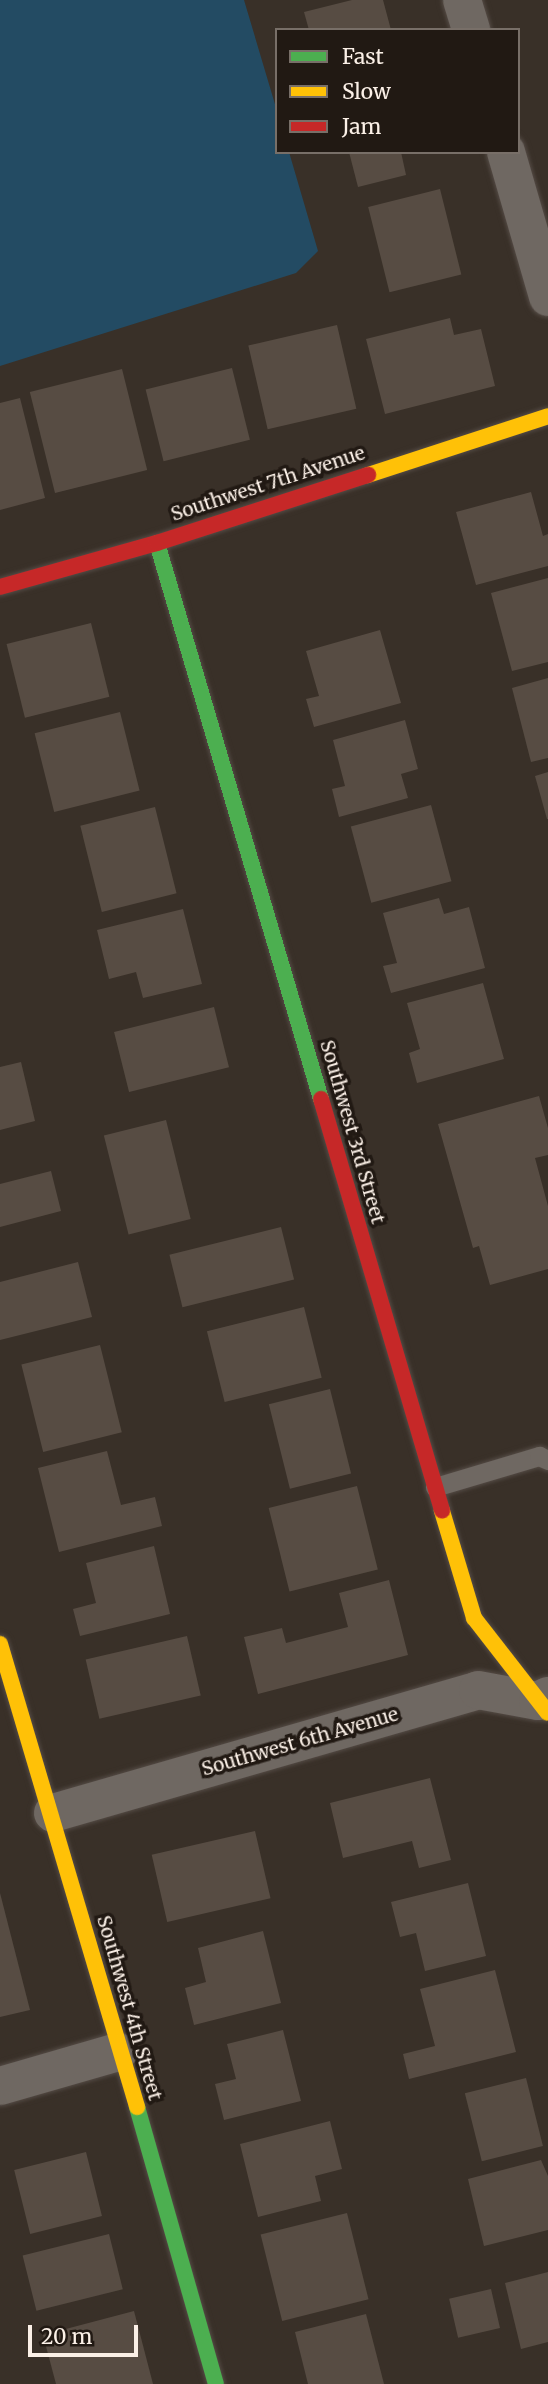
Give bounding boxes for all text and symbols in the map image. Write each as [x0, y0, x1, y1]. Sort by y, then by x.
legend [275, 28, 520, 154]
text: Fast [342, 43, 384, 70]
text: Slow [342, 78, 391, 105]
text: Jam [342, 113, 381, 140]
street label: Southwest 7th Avenue [168, 442, 368, 526]
street label: Southwest 3rd Street [315, 1038, 389, 1226]
street label: Southwest 6th Avenue [199, 1703, 401, 1781]
street label: Southwest 4th Street [92, 1913, 166, 2103]
scale bar [32, 2310, 142, 2354]
text: 20 m [41, 2323, 92, 2350]

